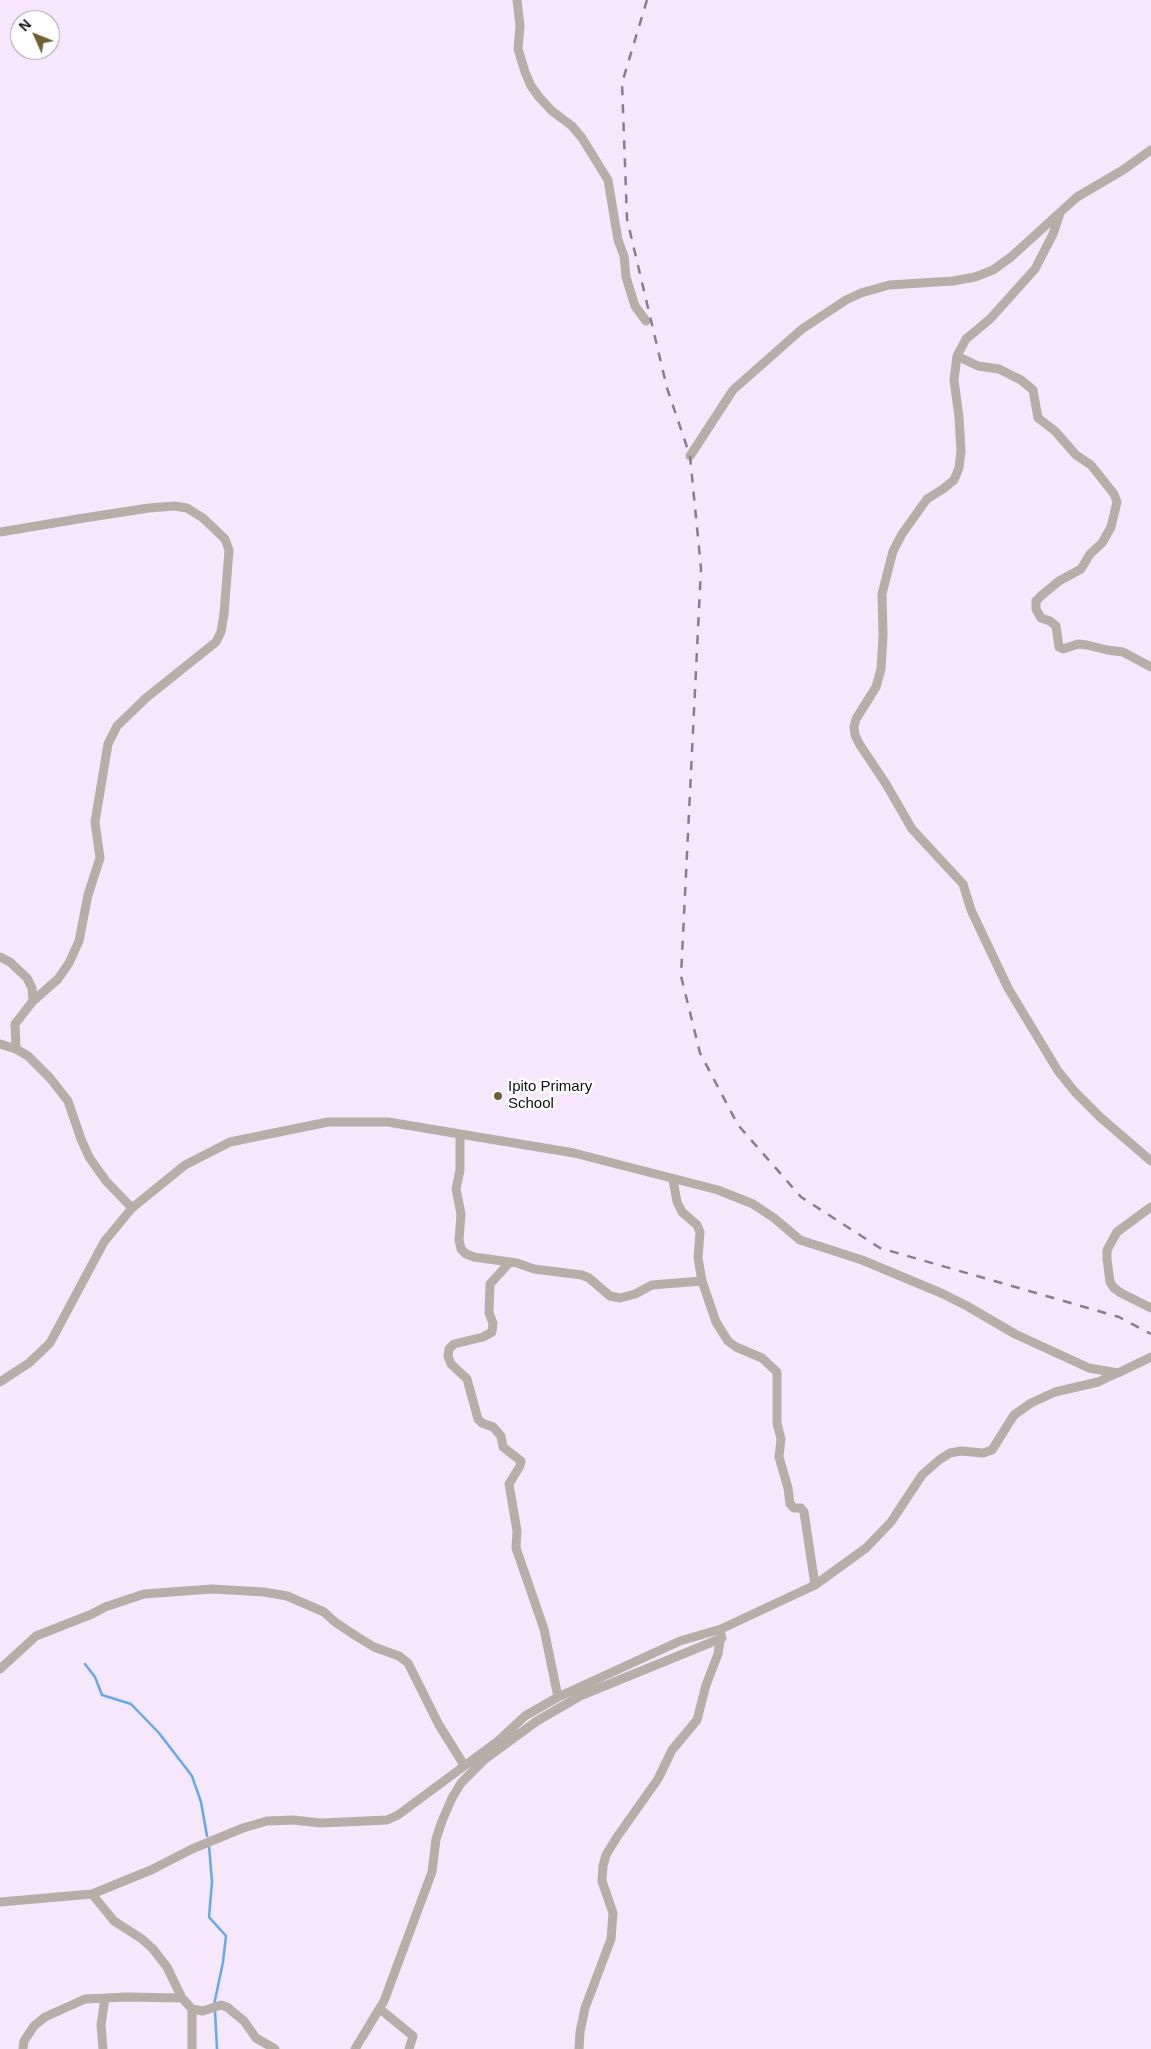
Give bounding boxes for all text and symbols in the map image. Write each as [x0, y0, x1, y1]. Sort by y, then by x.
north arrow [10, 10, 60, 60]
text: N [16, 16, 34, 34]
place label: Ipito Primary School [508, 1078, 592, 1113]
marker: Ipito Primary School [492, 1090, 504, 1102]

